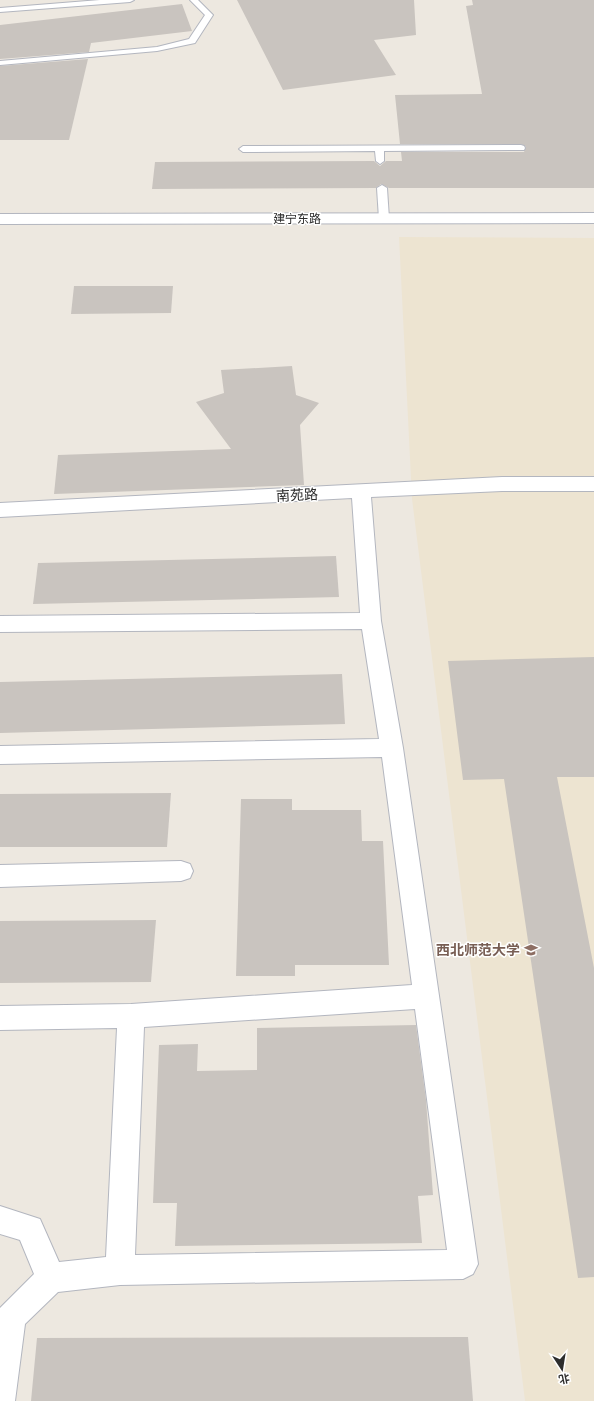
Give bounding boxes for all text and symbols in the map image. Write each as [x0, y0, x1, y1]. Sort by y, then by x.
street label: 建宁东路 [273, 211, 321, 227]
street label: 南苑路 [276, 485, 318, 506]
place label: 西北师范大学 [436, 941, 520, 960]
school or university icon: 西北师范大学 [523, 942, 539, 958]
north arrow [542, 1349, 582, 1389]
text: 北 [557, 1370, 571, 1387]

